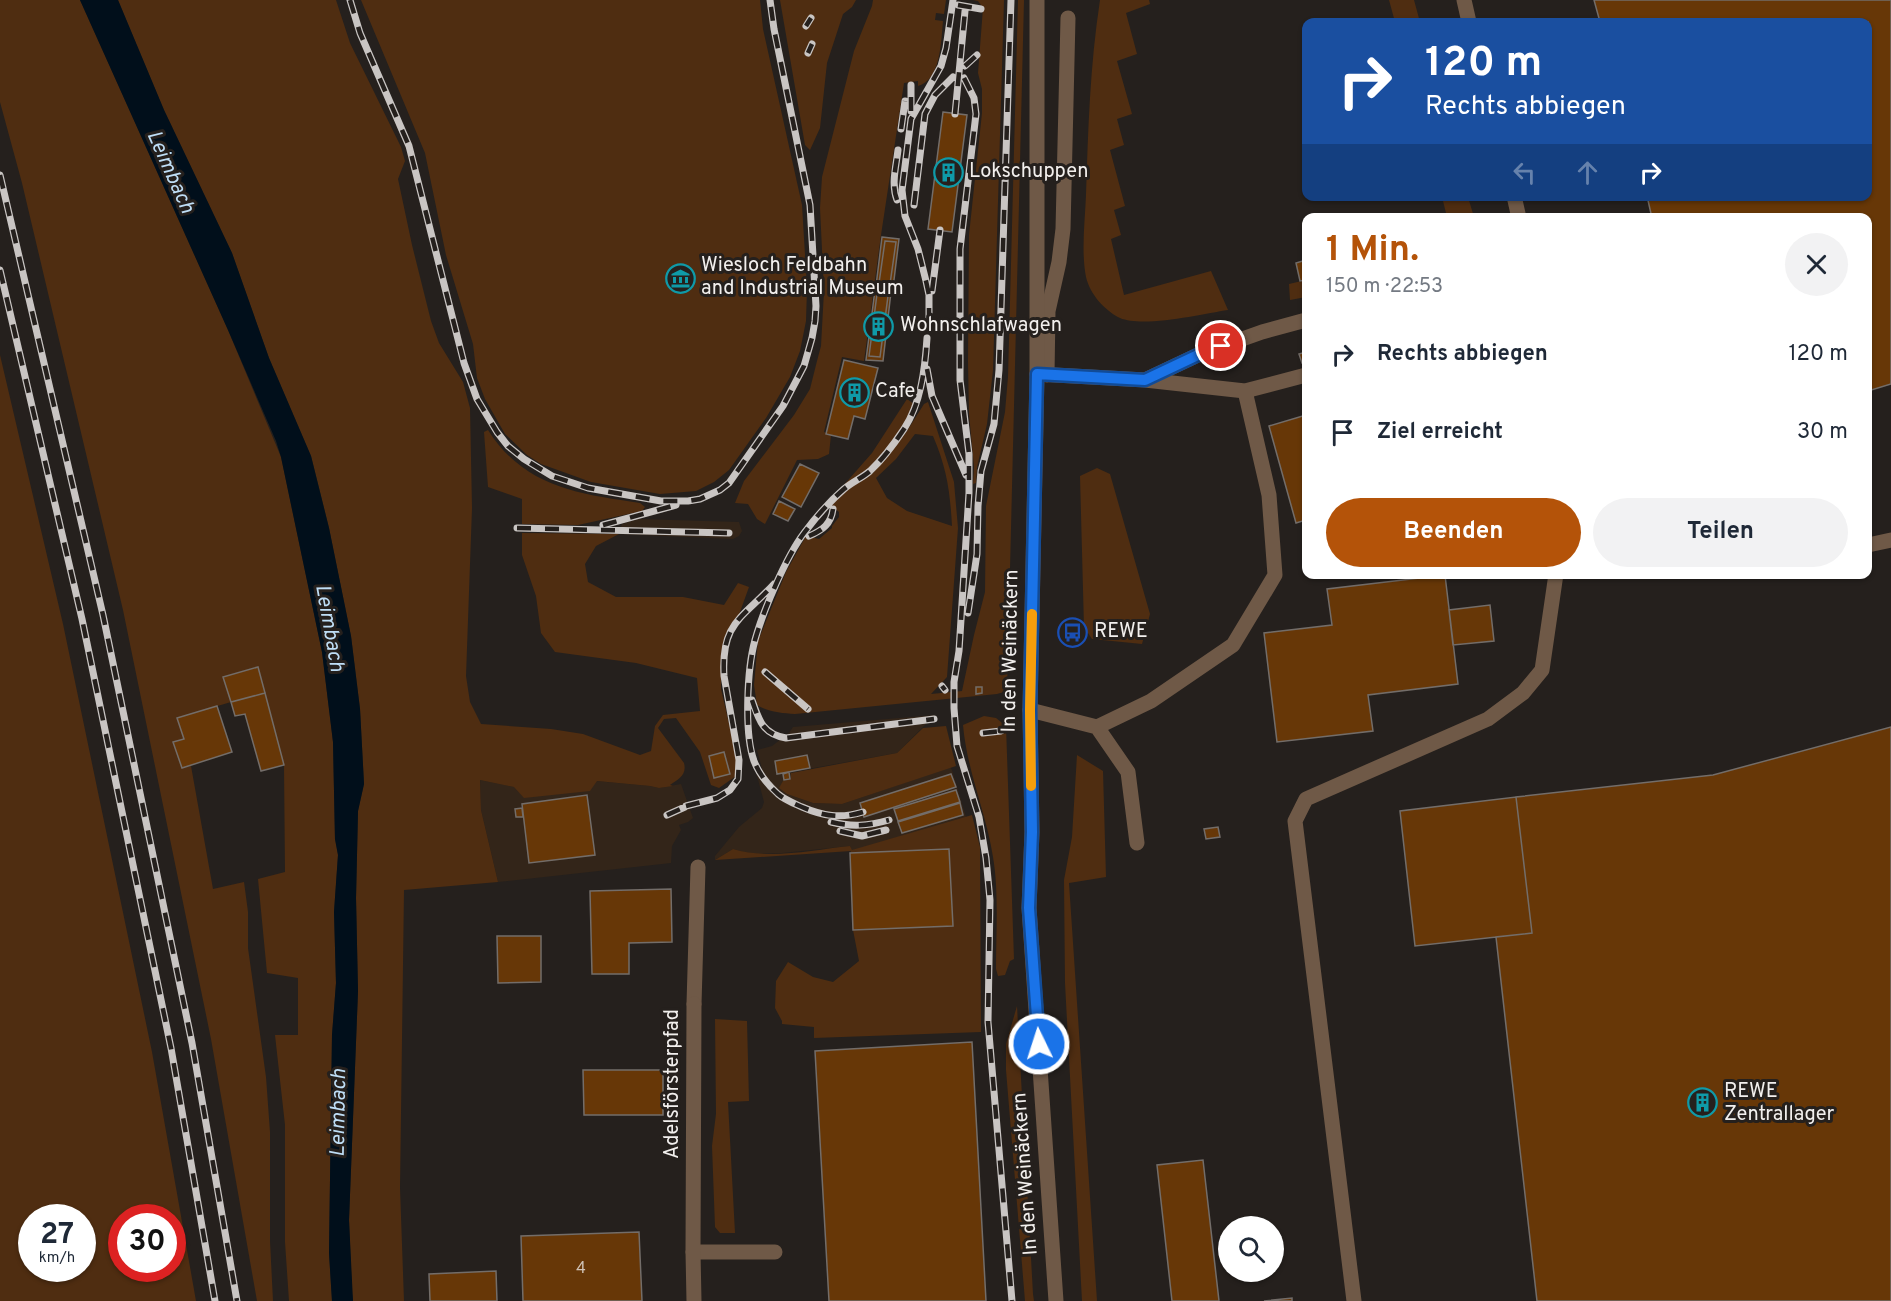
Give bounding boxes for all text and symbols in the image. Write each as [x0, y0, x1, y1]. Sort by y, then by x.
text: 120 m [1425, 38, 1542, 91]
icon: right [1326, 42, 1404, 120]
text: Rechts abbiegen [1425, 90, 1626, 124]
water label: Leimbach [140, 126, 201, 218]
building icon: Lokschuppen [932, 156, 964, 188]
icon: left [1508, 156, 1541, 189]
icon: ahead [1571, 156, 1604, 189]
icon: right [1634, 156, 1667, 189]
place label: Lokschuppen [969, 159, 1088, 185]
text: 1 Min. [1326, 228, 1419, 274]
button: close [1785, 233, 1848, 296]
place label: Wiesloch Feldbahn and Industrial Museum [701, 253, 904, 302]
museum icon: Wiesloch Feldbahn and Industrial Museum [664, 262, 696, 294]
text: 150 m · 22:53 [1326, 274, 1443, 300]
building icon: Wohnschlafwagen [863, 310, 895, 342]
place label: Wohnschlafwagen [900, 313, 1062, 339]
pin [1195, 320, 1246, 371]
icon: arrive [1204, 329, 1237, 362]
icon: right [1326, 338, 1359, 371]
text: Rechts abbiegen [1377, 341, 1548, 368]
text: 120 m [1788, 341, 1848, 368]
building icon: Cafe [838, 376, 870, 408]
place label: Cafe [875, 379, 915, 405]
icon: arrive [1326, 416, 1359, 449]
text: Ziel erreicht [1377, 419, 1503, 446]
text: 30 m [1797, 419, 1848, 446]
button: Beenden [1326, 498, 1581, 567]
button: Teilen [1593, 498, 1848, 567]
street label: In den Weinäckern [997, 569, 1025, 733]
water label: Leimbach [308, 582, 350, 674]
bus stop icon: REWE [1057, 616, 1089, 648]
place label: REWE [1094, 619, 1148, 645]
street label: Adelsförsterpfad [660, 1009, 686, 1159]
position arrow [1007, 1012, 1071, 1076]
water label: Leimbach [325, 1068, 353, 1157]
place label: REWE Zentrallager [1724, 1079, 1835, 1128]
building icon: REWE Zentrallager [1687, 1087, 1719, 1119]
street label: In den Weinäckern [1007, 1092, 1045, 1256]
speed limit sign: 30 [108, 1204, 186, 1282]
map controls [1218, 1216, 1284, 1282]
button: search [1218, 1216, 1284, 1282]
text: 27 [40, 1217, 74, 1254]
text: km/h [39, 1249, 75, 1268]
house number: 4 [576, 1259, 586, 1279]

